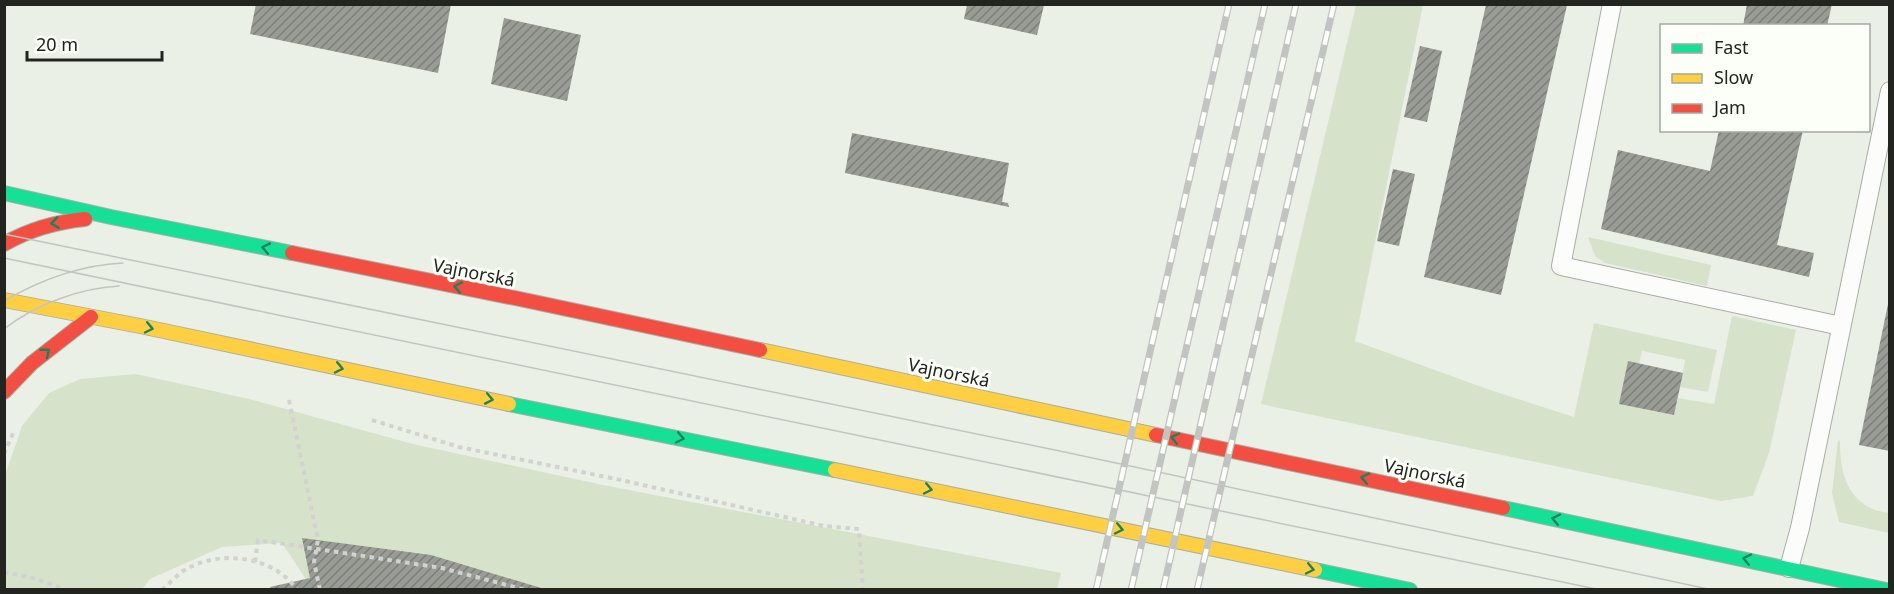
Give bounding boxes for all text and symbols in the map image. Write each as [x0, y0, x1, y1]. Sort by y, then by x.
scale bar [27, 24, 162, 62]
legend [1660, 24, 1870, 132]
text: 20 m [36, 32, 78, 56]
text: Fast [1714, 35, 1749, 59]
text: Slow [1714, 65, 1753, 89]
text: Jam [1712, 95, 1746, 119]
one-way arrow [51, 216, 60, 228]
one-way arrow [262, 242, 272, 255]
street label: Vajnorská [431, 252, 517, 292]
one-way arrow [453, 281, 463, 294]
one-way arrow [143, 320, 153, 333]
one-way arrow [39, 349, 50, 360]
street label: Vajnorská [906, 352, 992, 392]
one-way arrow [334, 361, 344, 374]
one-way arrow [483, 392, 493, 405]
one-way arrow [674, 431, 684, 444]
one-way arrow [1170, 432, 1180, 445]
street label: Vajnorská [1382, 453, 1468, 493]
one-way arrow [1361, 473, 1371, 486]
one-way arrow [923, 482, 933, 495]
one-way arrow [1551, 513, 1561, 526]
one-way arrow [1113, 521, 1123, 534]
one-way arrow [1742, 554, 1752, 567]
one-way arrow [1304, 561, 1314, 574]

